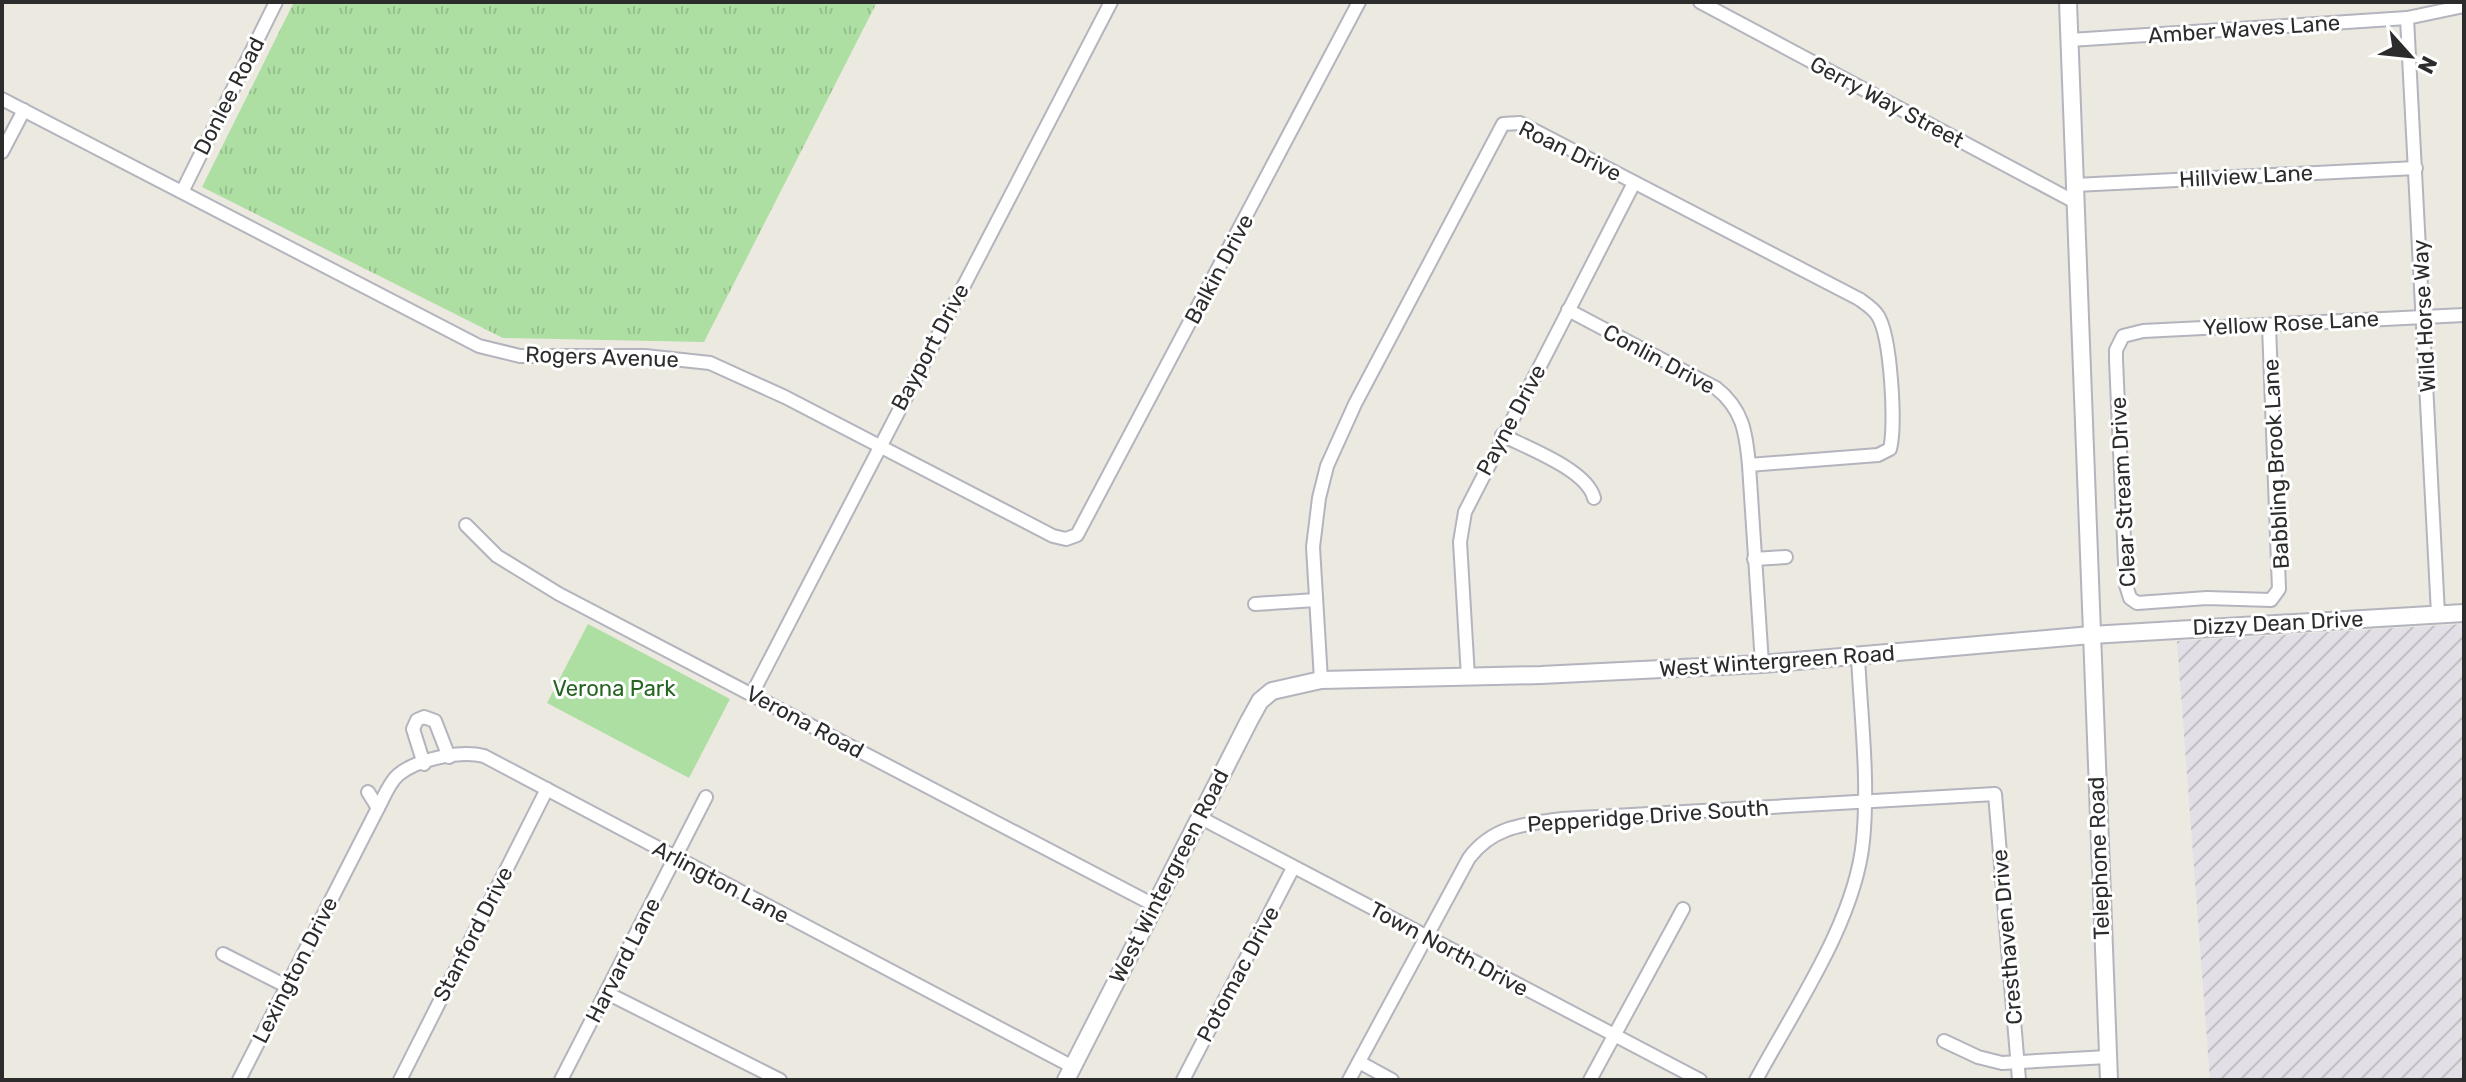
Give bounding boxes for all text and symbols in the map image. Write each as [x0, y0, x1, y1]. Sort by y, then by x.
street label: Amber Waves Lane [2147, 9, 2341, 49]
north arrow [2370, 16, 2450, 96]
street label: Donlee Road [188, 33, 270, 159]
street label: Gerry Way Street [1806, 50, 1969, 154]
text: N [2412, 52, 2443, 78]
street label: Roan Drive [1514, 115, 1626, 187]
street label: Hillview Lane [2178, 159, 2314, 193]
street label: Balkin Drive [1179, 209, 1259, 329]
street label: Wild Horse Way [2407, 239, 2441, 393]
street label: Bayport Drive [885, 279, 975, 415]
street label: Yellow Rose Lane [2202, 305, 2380, 341]
street label: Conlin Drive [1598, 318, 1720, 400]
street label: Rogers Avenue [525, 341, 679, 373]
street label: Babbling Brook Lane [2257, 358, 2295, 570]
street label: Payne Drive [1470, 360, 1552, 480]
street label: Clear Stream Drive [2105, 396, 2141, 588]
street label: Dizzy Dean Drive [2192, 605, 2364, 641]
street label: West Wintergreen Road [1658, 639, 1896, 683]
park label: Verona Park [553, 675, 676, 702]
street label: Verona Road [742, 680, 868, 764]
street label: West Wintergreen Road [1103, 765, 1235, 987]
street label: Telephone Road [2083, 776, 2115, 940]
street label: Pepperidge Drive South [1526, 794, 1770, 838]
street label: Arlington Lane [648, 835, 794, 929]
street label: Cresthaven Drive [1986, 848, 2028, 1026]
street label: Stanford Drive [427, 862, 519, 1006]
street label: Lexington Drive [246, 892, 344, 1048]
street label: Harvard Lane [580, 893, 666, 1027]
street label: Town North Drive [1365, 896, 1533, 1002]
street label: Potomac Drive [1191, 901, 1285, 1047]

